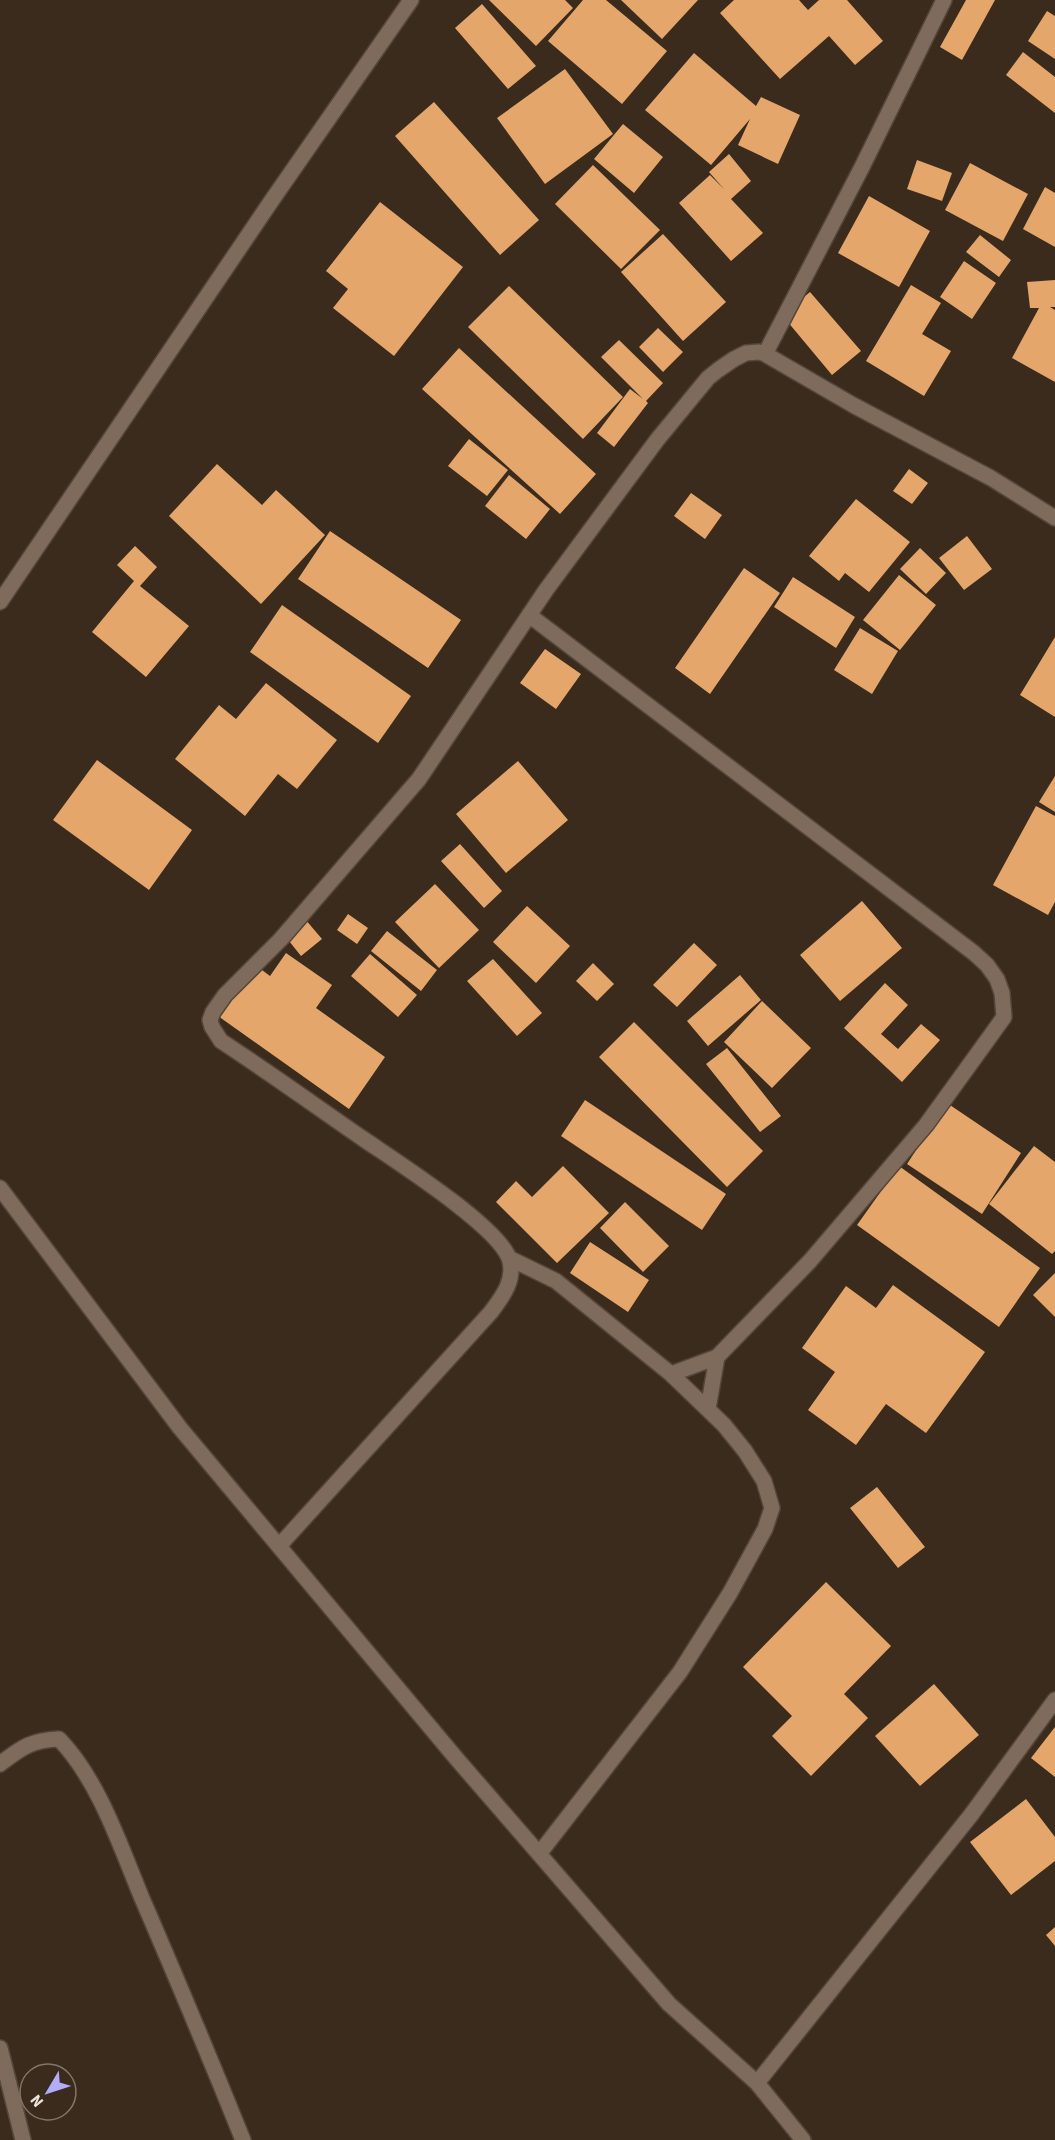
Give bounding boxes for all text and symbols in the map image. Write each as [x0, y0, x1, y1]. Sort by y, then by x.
north arrow [18, 2062, 78, 2122]
text: N [25, 2090, 49, 2112]

